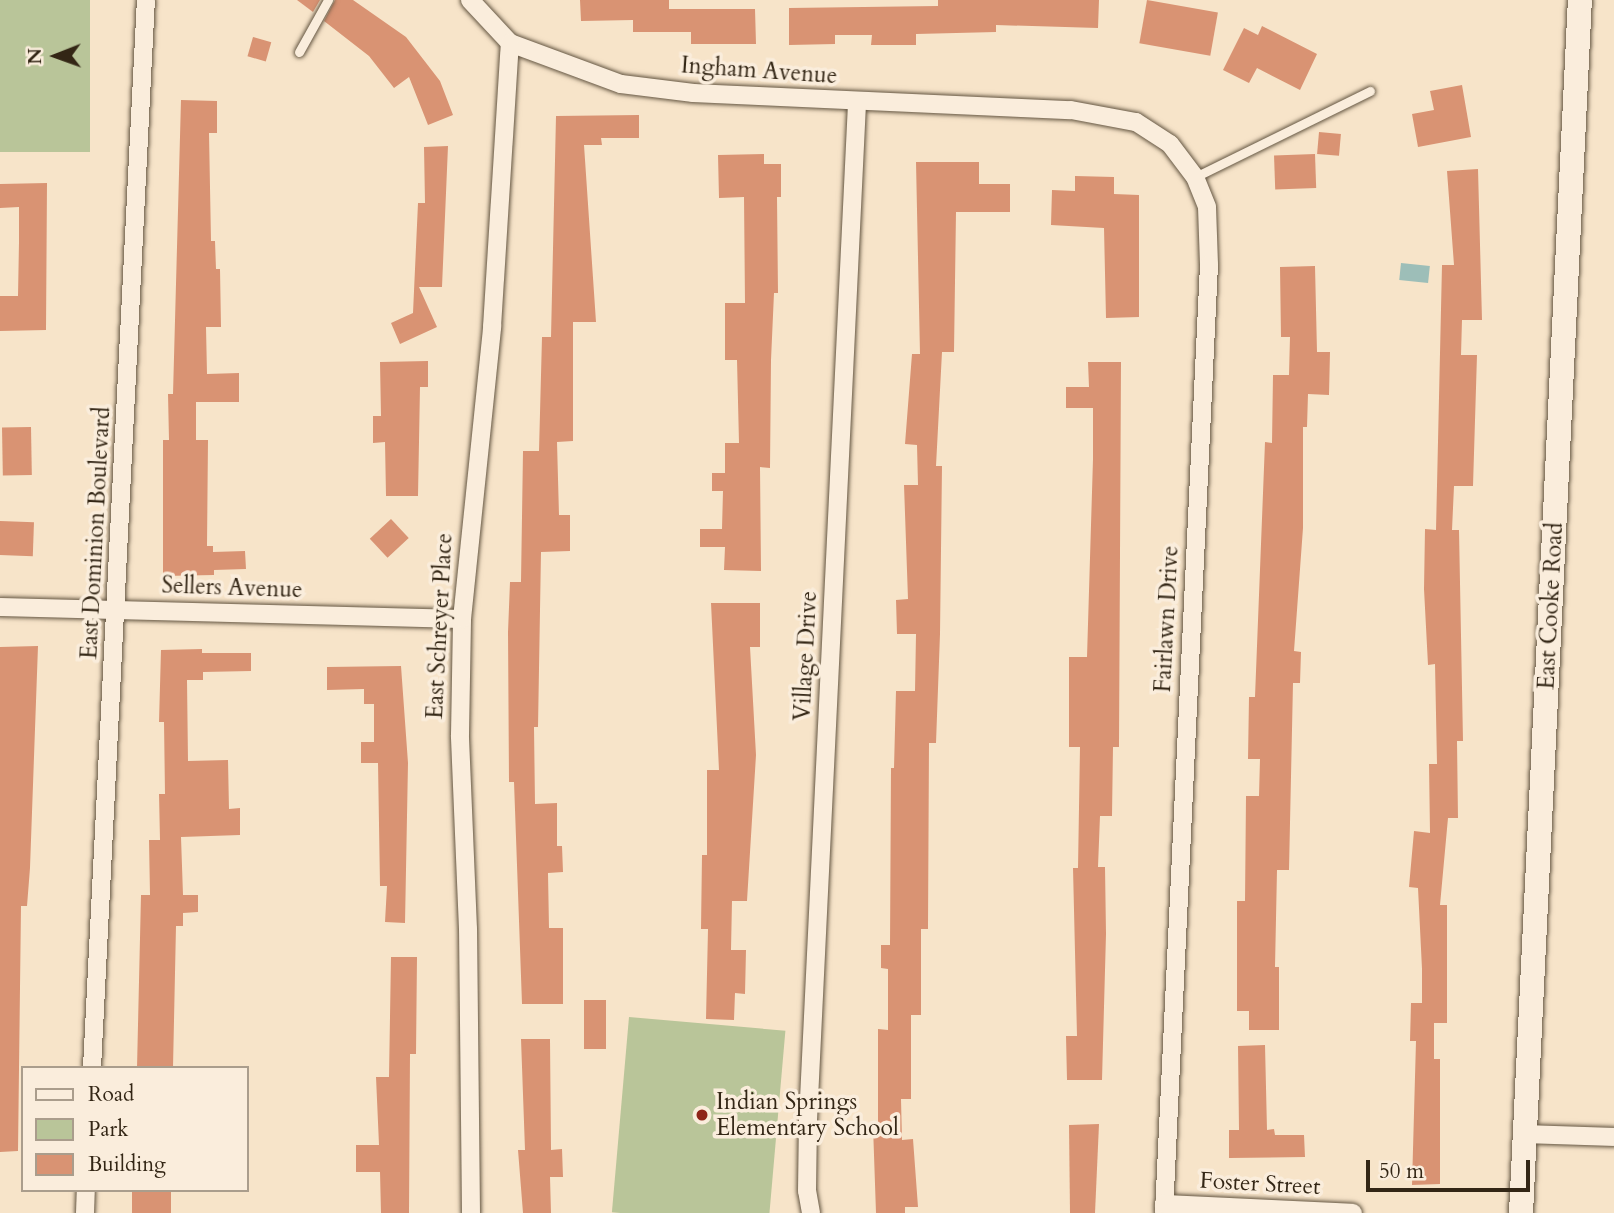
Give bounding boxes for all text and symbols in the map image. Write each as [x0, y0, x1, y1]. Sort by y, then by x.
north arrow [21, 21, 91, 91]
text: N [22, 48, 48, 65]
street label: Ingham Avenue [680, 52, 838, 90]
street label: East Dominion Boulevard [76, 406, 116, 660]
street label: East Cooke Road [1533, 522, 1569, 690]
street label: East Schreyer Place [421, 532, 459, 720]
street label: Fairlawn Drive [1149, 545, 1185, 693]
street label: Sellers Avenue [161, 572, 303, 604]
street label: Village Drive [789, 590, 823, 722]
legend [21, 1066, 248, 1192]
text: Road [88, 1080, 134, 1109]
place label: Indian Springs Elementary School [716, 1088, 899, 1142]
marker: Indian Springs Elementary School [694, 1107, 710, 1123]
text: Park [88, 1115, 128, 1144]
scale bar [1369, 1146, 1534, 1190]
text: Building [88, 1150, 166, 1179]
text: 50 m [1379, 1157, 1424, 1186]
street label: Foster Street [1199, 1167, 1321, 1201]

